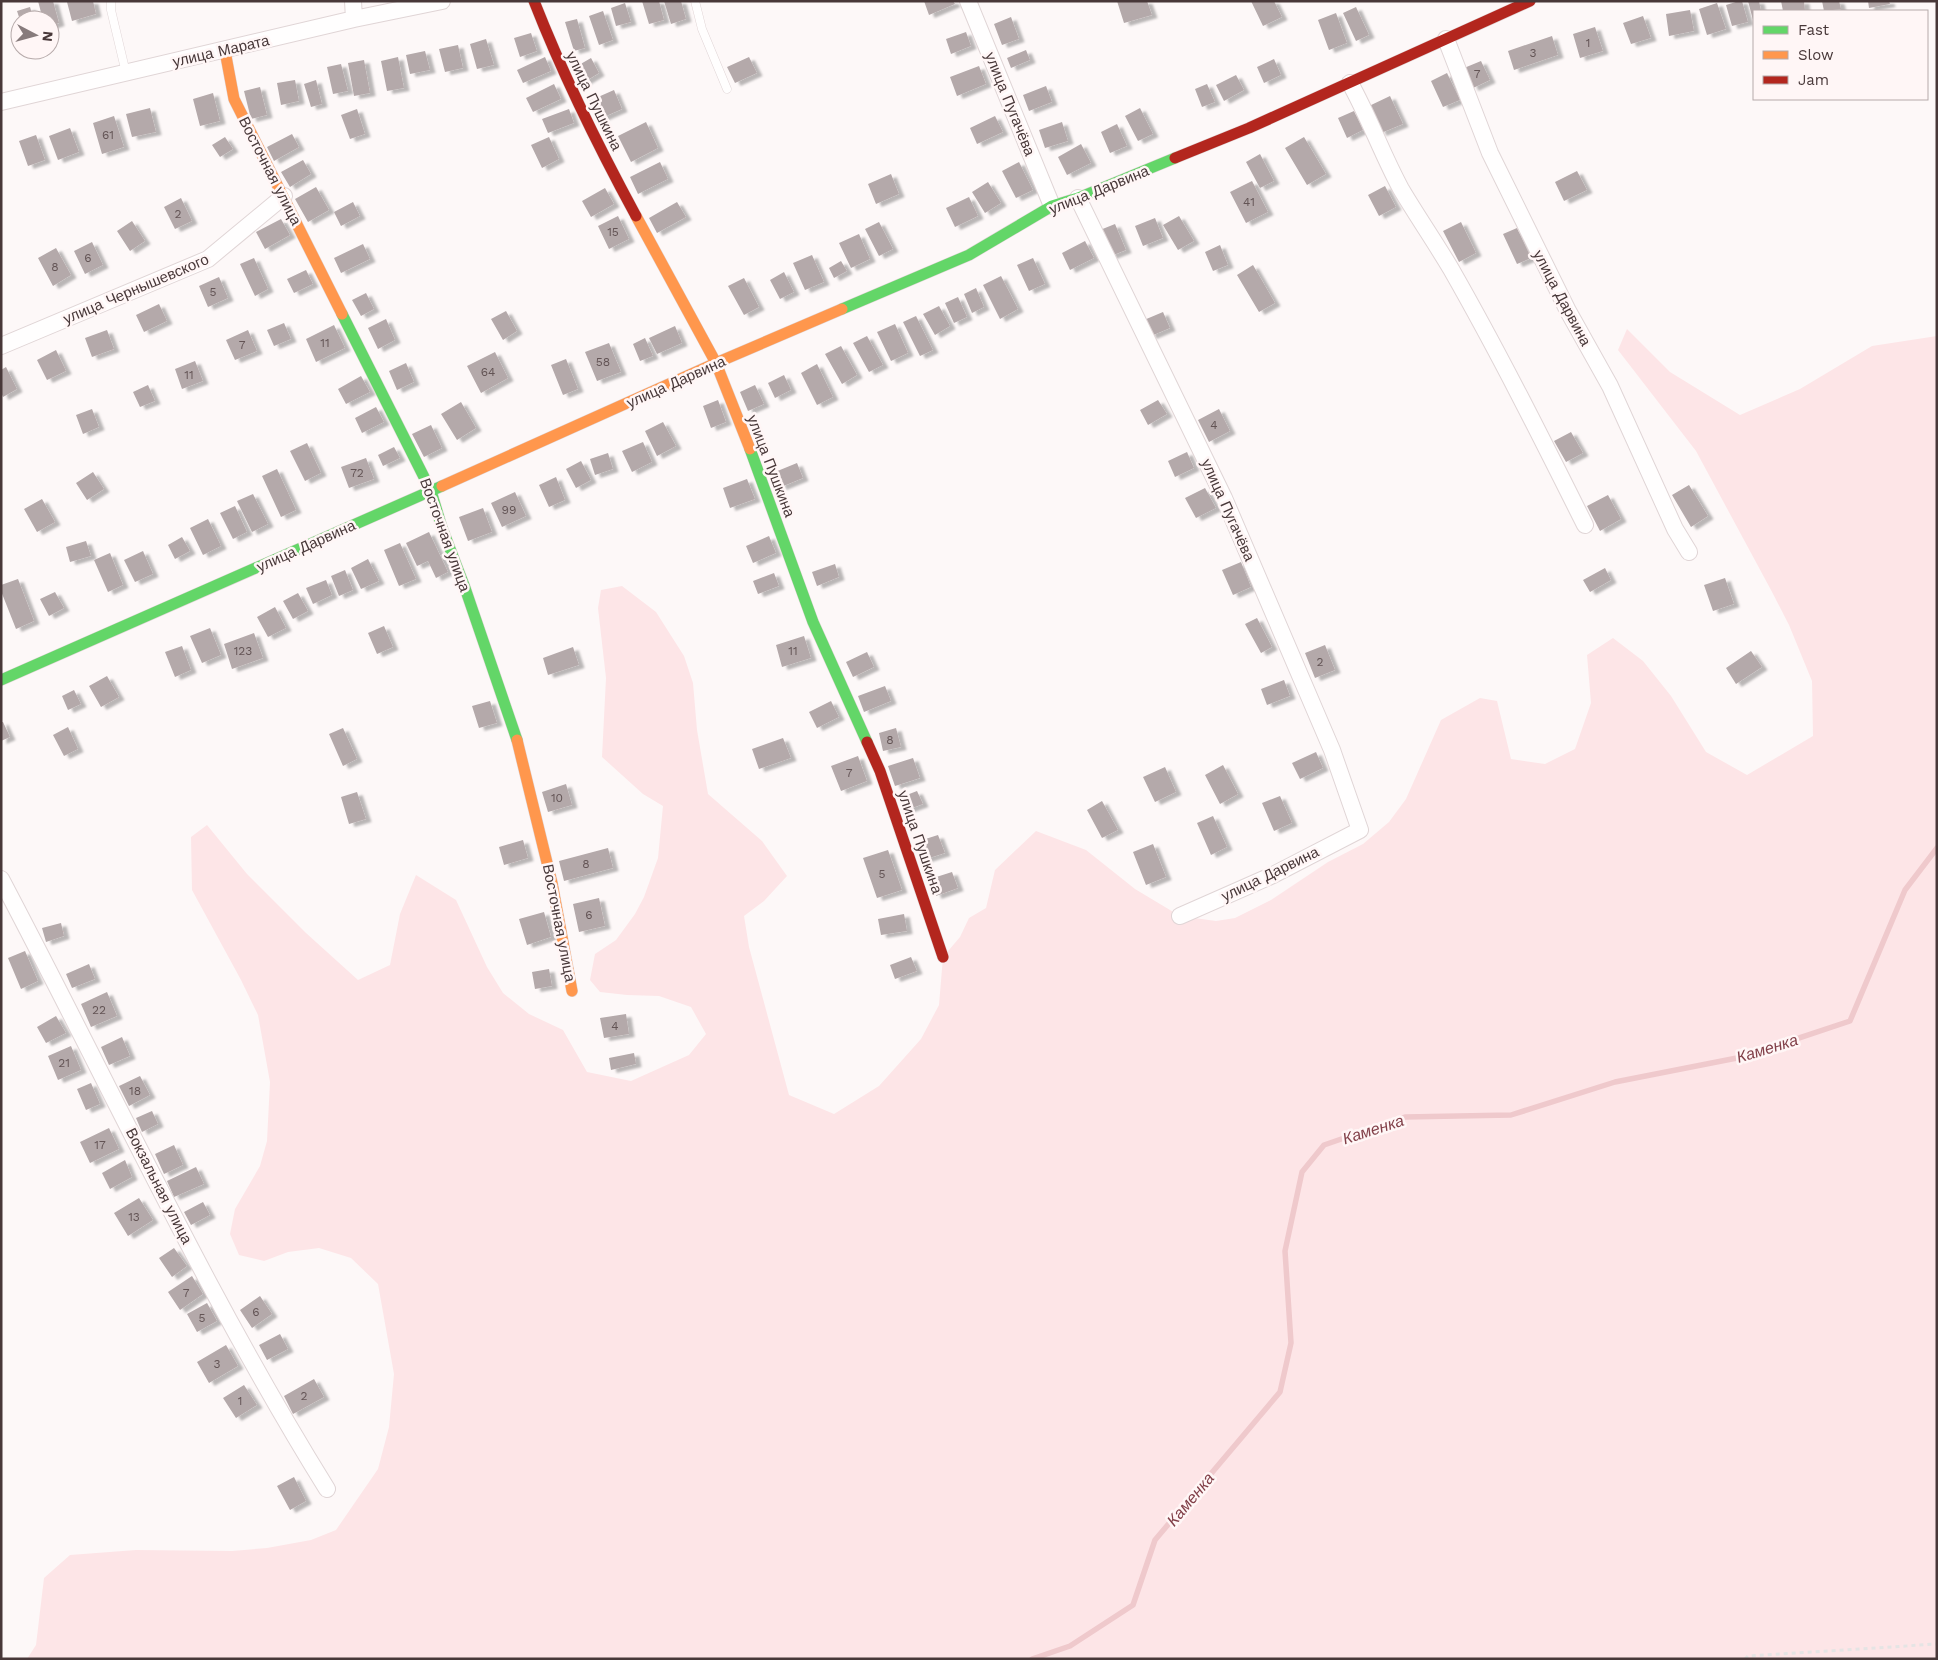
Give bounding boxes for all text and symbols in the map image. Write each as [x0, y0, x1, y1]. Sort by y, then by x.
north arrow [10, 10, 60, 60]
legend [1753, 10, 1928, 100]
text: Fast [1798, 21, 1830, 39]
text: N [39, 30, 56, 42]
street label: улица Марата [171, 31, 272, 71]
house number: 1 [1586, 36, 1590, 50]
house number: 3 [1530, 46, 1537, 60]
text: Slow [1798, 46, 1834, 64]
street label: улица Пушкина [562, 48, 626, 154]
street label: улица Пугачёва [981, 50, 1039, 159]
house number: 7 [1474, 67, 1481, 81]
text: Jam [1798, 71, 1829, 89]
street label: Восточная улица [235, 114, 305, 229]
house number: 61 [102, 128, 114, 142]
street label: улица Дарвина [1046, 162, 1152, 218]
house number: 41 [1243, 195, 1255, 209]
house number: 2 [175, 207, 182, 221]
house number: 15 [607, 225, 619, 239]
street label: улица Дарвина [1529, 247, 1595, 350]
street label: улица Чернышевского [61, 250, 211, 328]
house number: 6 [84, 251, 92, 265]
house number: 8 [51, 260, 59, 274]
house number: 5 [210, 285, 217, 299]
house number: 11 [320, 336, 330, 350]
house number: 7 [239, 338, 246, 352]
street label: улица Дарвина [624, 352, 729, 412]
house number: 58 [596, 355, 610, 369]
house number: 64 [481, 365, 495, 379]
house number: 11 [184, 368, 194, 382]
street label: улица Пушкина [743, 412, 799, 520]
house number: 4 [1210, 418, 1218, 432]
street label: улица Пугачёва [1197, 456, 1259, 565]
house number: 72 [350, 466, 364, 480]
street label: Восточная улица [416, 476, 474, 595]
house number: 99 [502, 503, 516, 517]
street label: улица Дарвина [254, 516, 359, 576]
house number: 123 [234, 644, 252, 658]
house number: 11 [788, 644, 798, 658]
house number: 2 [1317, 655, 1324, 669]
house number: 8 [886, 733, 894, 747]
house number: 7 [846, 766, 853, 780]
street label: улица Пушкина [894, 788, 946, 897]
house number: 10 [551, 791, 563, 805]
street label: улица Дарвина [1218, 842, 1322, 905]
house number: 8 [582, 857, 590, 871]
street label: Восточная улица [539, 863, 579, 984]
house number: 5 [879, 867, 886, 881]
house number: 6 [585, 908, 593, 922]
house number: 22 [92, 1003, 106, 1017]
house number: 4 [611, 1019, 619, 1033]
water label: Каменка [1734, 1030, 1800, 1067]
house number: 21 [58, 1056, 70, 1070]
house number: 18 [129, 1084, 141, 1098]
water label: Каменка [1340, 1111, 1406, 1148]
street label: Вокзальная улица [122, 1125, 196, 1248]
house number: 17 [94, 1138, 106, 1152]
house number: 13 [128, 1210, 140, 1224]
house number: 7 [183, 1286, 190, 1300]
house number: 6 [252, 1305, 260, 1319]
house number: 5 [199, 1311, 206, 1325]
house number: 3 [214, 1357, 221, 1371]
house number: 2 [301, 1389, 308, 1403]
house number: 1 [238, 1394, 242, 1408]
water label: Каменка [1163, 1469, 1218, 1530]

